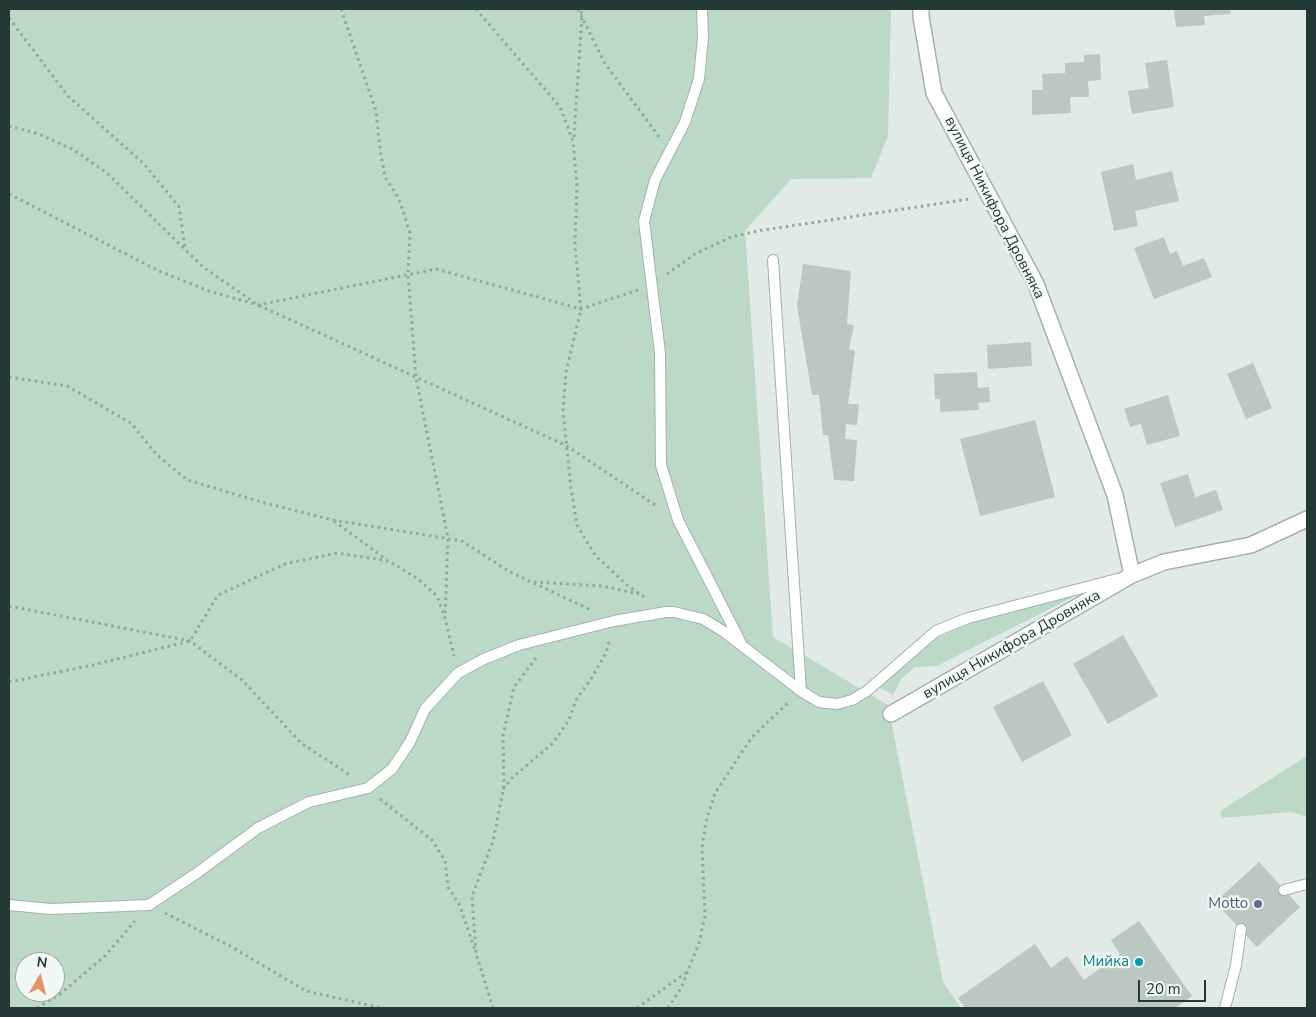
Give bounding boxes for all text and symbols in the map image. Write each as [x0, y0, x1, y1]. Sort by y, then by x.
street label: вулиця Никифора Дровняка [940, 114, 1048, 302]
street label: вулиця Никифора Дровняка [920, 587, 1104, 703]
place label: Motto [1208, 895, 1248, 913]
marker: Motto [1252, 898, 1264, 910]
north arrow [15, 952, 65, 1002]
text: N [35, 953, 49, 973]
place label: Мийка [1083, 953, 1129, 971]
marker: Мийка [1133, 956, 1145, 968]
scale bar [1141, 970, 1208, 1002]
text: 20 m [1146, 979, 1181, 999]

